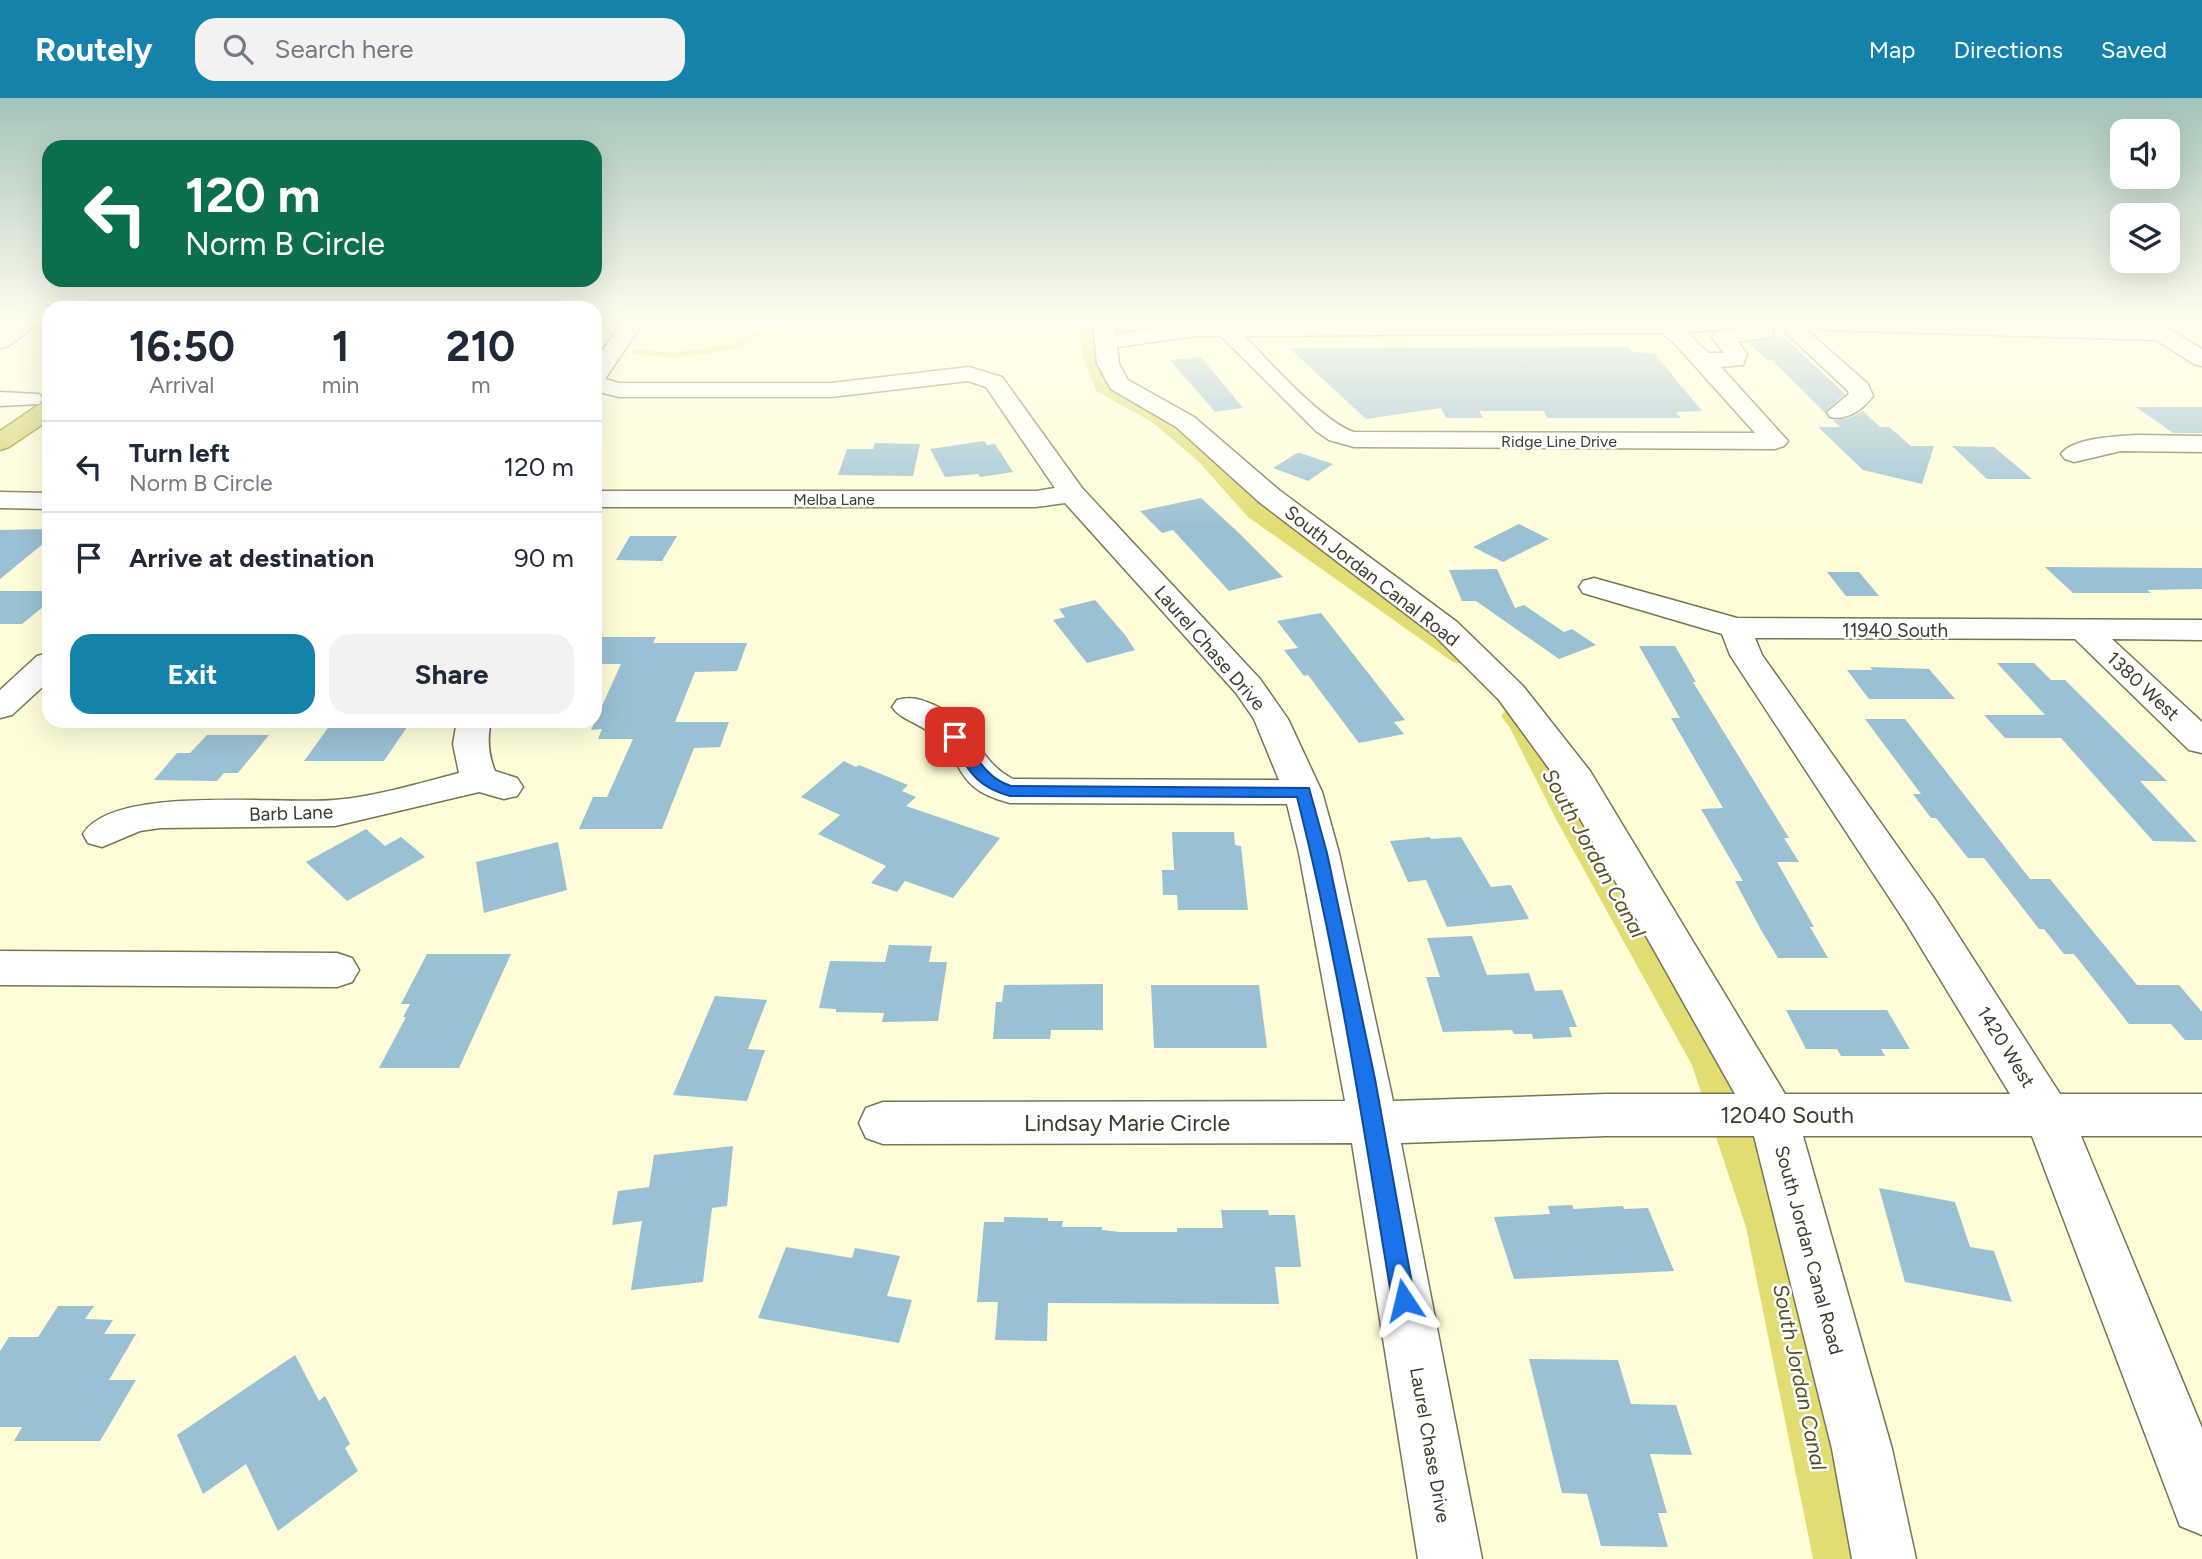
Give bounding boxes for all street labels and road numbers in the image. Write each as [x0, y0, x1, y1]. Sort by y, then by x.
street label: Ridge Line Drive [1501, 432, 1617, 451]
street label: Melba Lane [793, 490, 875, 509]
street label: South Jordan Canal Road [1280, 501, 1464, 651]
street label: Laurel Chase Drive [1150, 581, 1270, 715]
street label: 11940 South [1842, 619, 1948, 642]
street label: 1380 West [2102, 647, 2184, 725]
street label: Barb Lane [249, 800, 333, 826]
street label: 1420 West [1972, 1002, 2040, 1092]
street label: 12040 South [1720, 1101, 1854, 1129]
street label: Lindsay Marie Circle [1024, 1109, 1230, 1137]
street label: South Jordan Canal Road [1770, 1143, 1848, 1357]
street label: Laurel Chase Drive [1405, 1365, 1455, 1525]

